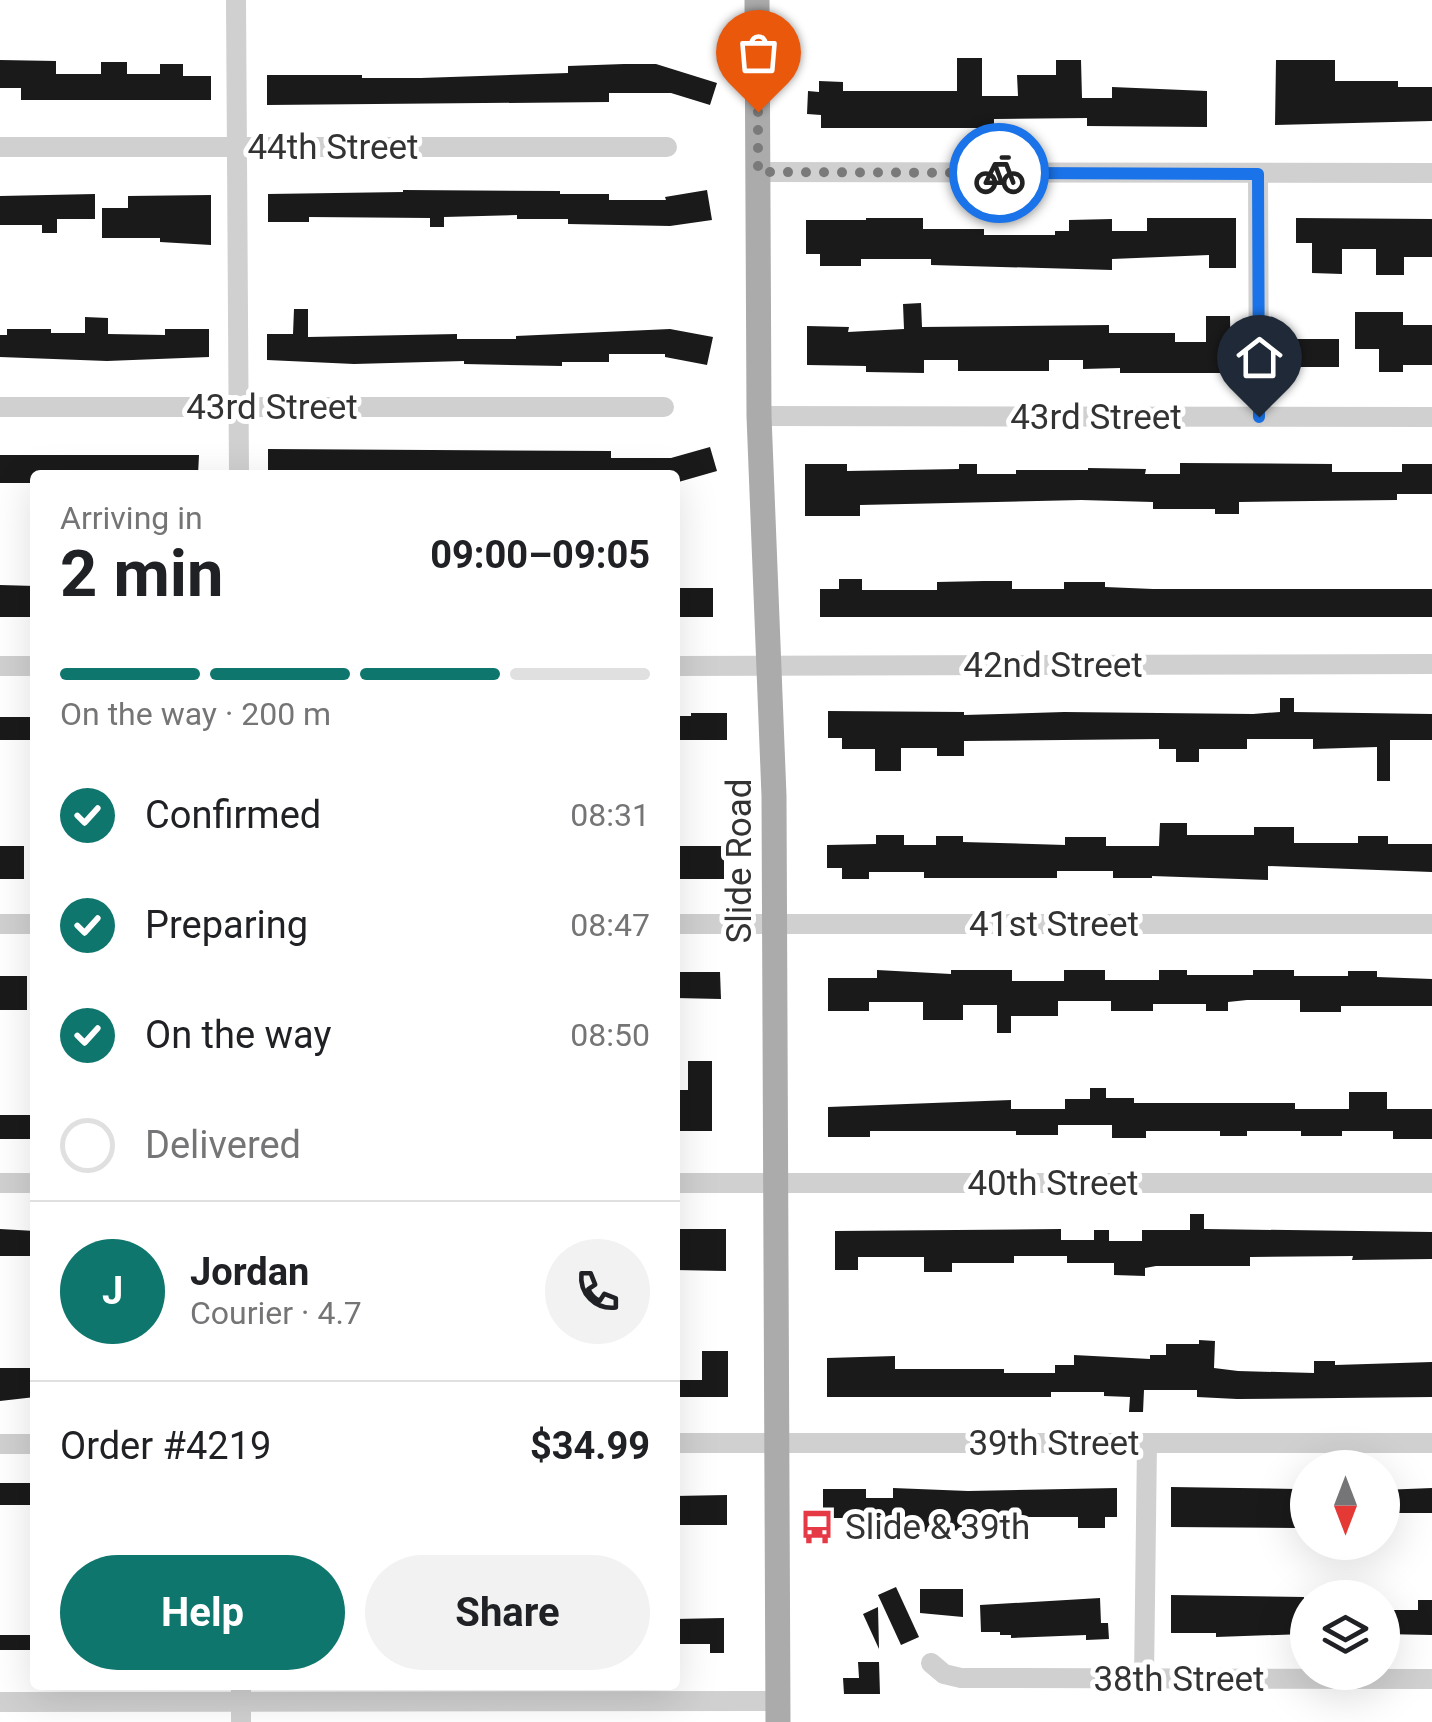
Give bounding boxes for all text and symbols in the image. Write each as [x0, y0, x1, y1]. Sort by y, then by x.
pin [716, 10, 801, 113]
icon: bag [731, 25, 786, 80]
courier [949, 123, 1049, 223]
street label: 44th Street [247, 127, 419, 168]
icon: bike [972, 146, 1027, 201]
pin [1217, 315, 1302, 418]
icon: home [1232, 330, 1287, 385]
street label: 43rd Street [186, 387, 358, 428]
street label: 43rd Street [1010, 397, 1182, 438]
text: Arriving in [60, 499, 203, 537]
text: 09:00–09:05 [430, 533, 650, 577]
text: 2 min [60, 536, 223, 612]
street label: 42nd Street [963, 645, 1143, 686]
text: On the way · 200 m [60, 695, 331, 733]
street label: Slide Road [719, 778, 760, 944]
icon: check [60, 788, 115, 843]
text: Confirmed [145, 793, 321, 837]
text: 08:31 [570, 796, 650, 834]
icon: check [60, 898, 115, 953]
text: Preparing [145, 903, 308, 947]
street label: 41st Street [969, 904, 1139, 945]
text: 08:47 [570, 906, 650, 944]
icon: check [60, 1008, 115, 1063]
text: On the way [145, 1013, 331, 1057]
text: 08:50 [570, 1016, 650, 1054]
text: Delivered [145, 1123, 301, 1167]
street label: 40th Street [967, 1163, 1139, 1204]
button: phone [545, 1239, 650, 1344]
text: Jordan [190, 1250, 309, 1294]
text: J [102, 1269, 123, 1313]
text: Courier · 4.7 [190, 1294, 362, 1332]
street label: 39th Street [968, 1423, 1140, 1464]
text: Order #4219 [60, 1424, 271, 1468]
text: $34.99 [530, 1424, 650, 1468]
north arrow [1290, 1450, 1400, 1560]
map controls [1290, 1450, 1400, 1690]
place label: Slide & 39th [845, 1507, 1030, 1548]
bus stop icon: Slide & 39th [798, 1508, 836, 1546]
button: Help [60, 1555, 345, 1670]
button: Share [365, 1555, 650, 1670]
button: layers [1290, 1580, 1400, 1690]
street label: 38th Street [1093, 1659, 1265, 1700]

